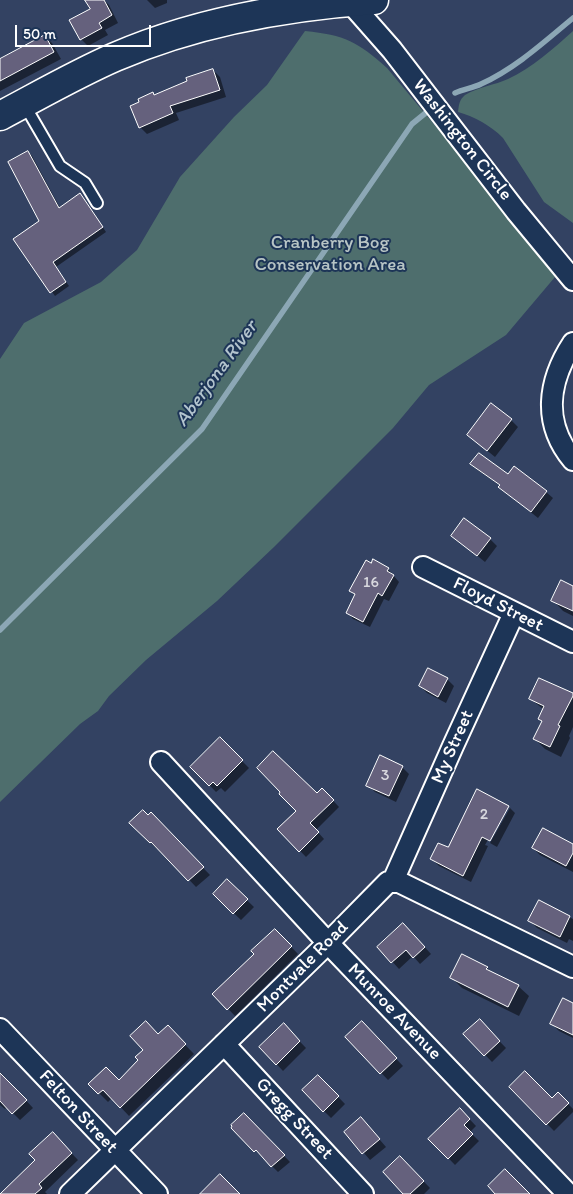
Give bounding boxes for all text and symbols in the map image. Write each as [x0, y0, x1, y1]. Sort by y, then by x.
scale bar [18, 15, 154, 47]
text: 50 m [23, 25, 56, 43]
street label: Washington Circle [407, 74, 517, 206]
park label: Cranberry Bog Conservation Area [254, 232, 406, 276]
water label: Aberjona River [171, 316, 263, 432]
street label: Floyd Street [449, 572, 547, 638]
house number: 16 [363, 573, 379, 593]
street label: My Street [427, 707, 479, 787]
house number: 3 [381, 766, 389, 786]
house number: 2 [480, 805, 488, 825]
street label: Montvale Road [252, 916, 354, 1018]
street label: Munroe Avenue [342, 959, 446, 1065]
street label: Felton Street [34, 1066, 122, 1158]
street label: Gregg Street [250, 1073, 338, 1165]

